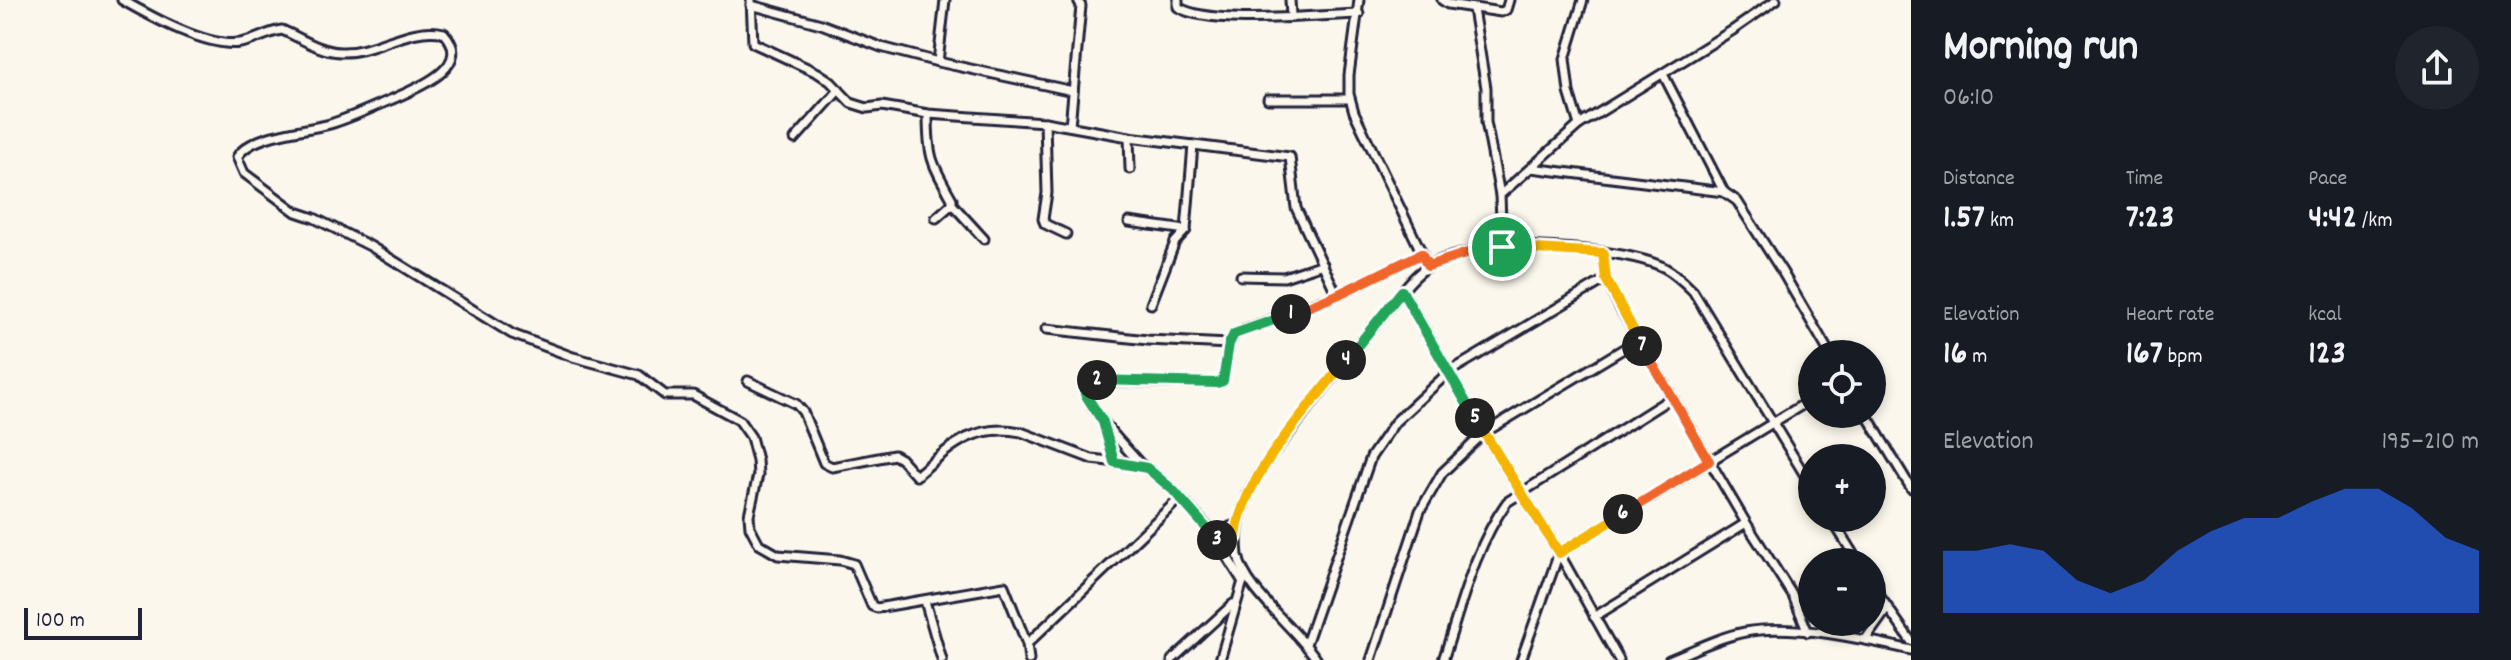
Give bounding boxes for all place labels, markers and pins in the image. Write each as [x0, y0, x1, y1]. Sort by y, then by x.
pin [1468, 213, 1536, 281]
pin: 1 [1271, 294, 1311, 334]
pin: 7 [1622, 326, 1662, 366]
pin: 4 [1326, 340, 1366, 380]
pin: 2 [1077, 360, 1117, 400]
pin: 5 [1455, 398, 1495, 438]
pin: 6 [1603, 494, 1643, 534]
pin: 3 [1197, 520, 1237, 560]

